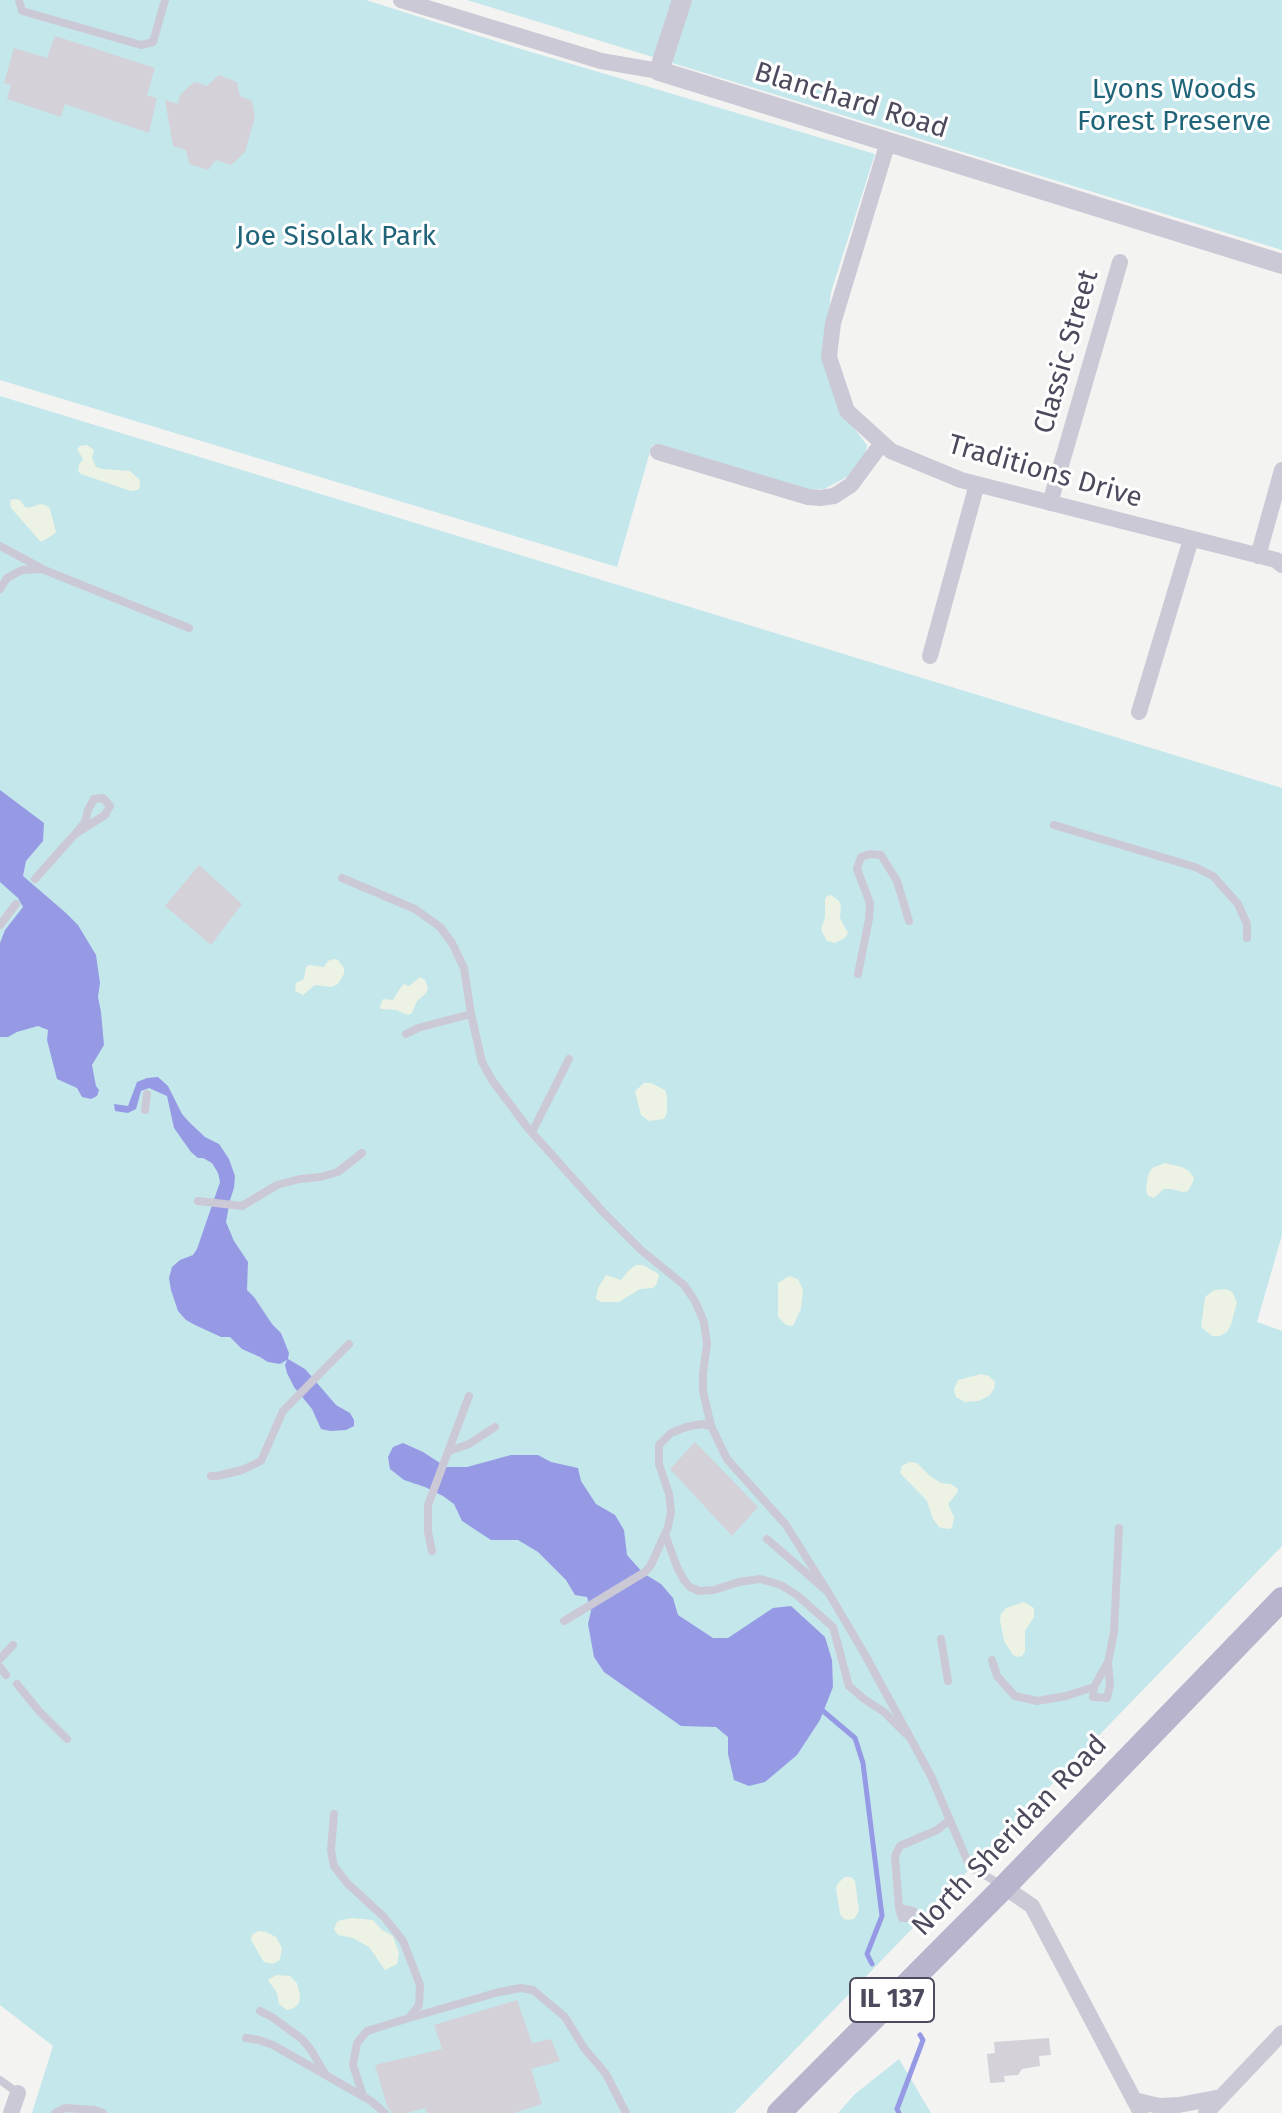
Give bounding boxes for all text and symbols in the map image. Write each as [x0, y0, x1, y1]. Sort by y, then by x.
street label: Blanchard Road [750, 56, 952, 146]
park label: Lyons Woods Forest Preserve [1077, 73, 1271, 139]
park label: Joe Sisolak Park [236, 220, 436, 254]
street label: Classic Street [1028, 266, 1106, 438]
street label: Traditions Drive [944, 428, 1146, 516]
street label: North Sheridan Road [905, 1729, 1115, 1943]
road number: IL 137 [850, 1978, 934, 2022]

